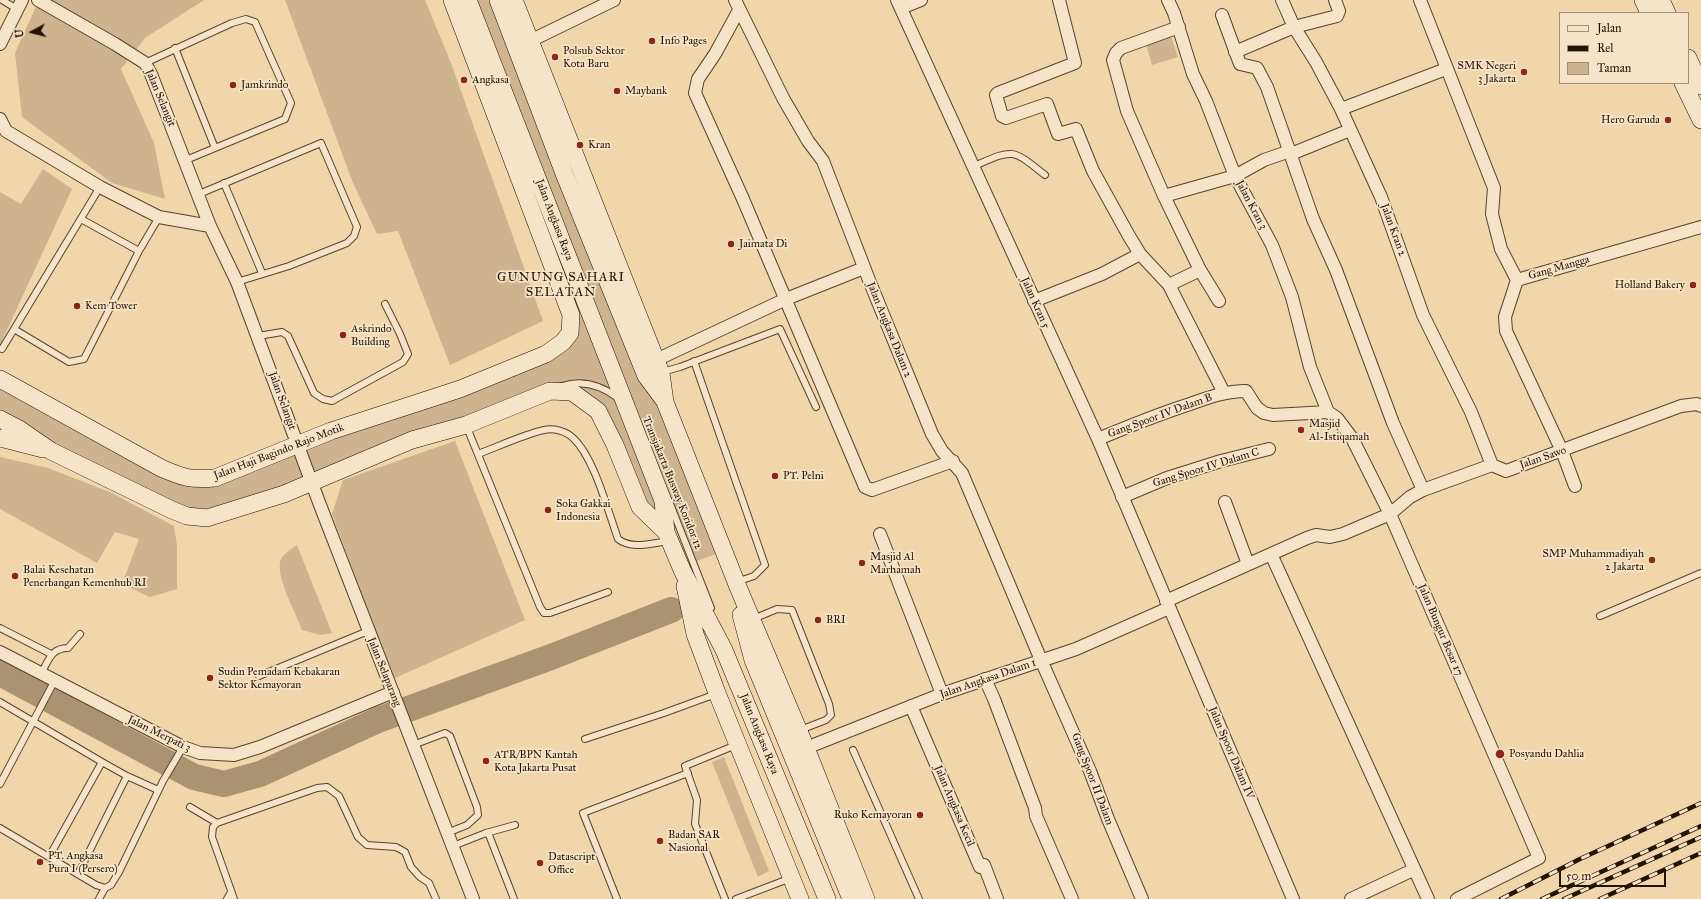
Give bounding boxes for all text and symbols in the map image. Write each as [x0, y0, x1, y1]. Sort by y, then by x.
north arrow [12, 12, 52, 52]
legend [1559, 12, 1689, 84]
text: Jalan [1597, 21, 1621, 35]
text: U [13, 28, 27, 39]
place label: Info Pages [660, 34, 707, 48]
marker: Info Pages [647, 36, 657, 46]
text: Rel [1597, 41, 1614, 55]
place label: Polsub Sektor Kota Baru [563, 44, 625, 70]
marker: Polsub Sektor Kota Baru [550, 52, 560, 62]
place label: SMK Negeri 3 Jakarta [1458, 59, 1516, 85]
text: Taman [1597, 61, 1631, 75]
street label: Jalan Selangit [142, 67, 178, 129]
marker: SMK Negeri 3 Jakarta [1519, 67, 1529, 77]
place label: Angkasa [472, 73, 509, 87]
marker: Angkasa [459, 75, 469, 85]
place label: Jamkrindo [241, 78, 288, 92]
marker: Jamkrindo [228, 80, 238, 90]
place label: Maybank [625, 84, 667, 98]
marker: Maybank [612, 86, 622, 96]
place label: Hero Garuda [1601, 113, 1660, 127]
marker: Hero Garuda [1663, 115, 1673, 125]
place label: Kran [588, 138, 611, 152]
marker: Kran [575, 140, 585, 150]
street label: Jalan Angkasa Raya [532, 177, 576, 263]
street label: Jalan Kran 3 [1232, 178, 1270, 232]
street label: Jalan Kran 2 [1377, 202, 1409, 258]
place label: Jaimata Di [739, 237, 787, 251]
marker: Jaimata Di [726, 239, 736, 249]
street label: Gang Mangga [1527, 253, 1591, 283]
district label: GUNUNG SAHARI SELATAN [497, 270, 625, 301]
street label: Jalan Kran 5 [1018, 275, 1052, 331]
place label: Holland Bakery [1615, 278, 1685, 292]
street label: Jalan Angkasa Dalam 2 [864, 280, 914, 380]
marker: Holland Bakery [1688, 280, 1698, 290]
place label: Kem Tower [85, 299, 137, 313]
marker: Kem Tower [72, 301, 82, 311]
place label: Askrindo Building [351, 322, 392, 348]
marker: Askrindo Building [338, 330, 348, 340]
street label: Jalan Selangit [265, 370, 299, 432]
street label: Gang Spoor IV Dalam B [1106, 391, 1214, 441]
street label: Transjakarta Busway Koridor 12 [639, 415, 705, 551]
place label: Masjid Al-Istiqamah [1309, 417, 1369, 443]
street label: Jalan Haji Bagindo Rajo Motik [212, 421, 346, 483]
marker: Masjid Al-Istiqamah [1296, 425, 1306, 435]
street label: Jalan Sawo [1518, 444, 1568, 472]
street label: Gang Spoor IV Dalam C [1151, 446, 1261, 490]
place label: PT. Pelni [783, 469, 824, 483]
marker: PT. Pelni [770, 471, 780, 481]
place label: Soka Gakkai Indonesia [556, 497, 611, 523]
marker: Soka Gakkai Indonesia [543, 505, 553, 515]
place label: SMP Muhammadiyah 2 Jakarta [1542, 547, 1644, 573]
place label: Masjid Al Marhamah [870, 550, 921, 576]
marker: SMP Muhammadiyah 2 Jakarta [1647, 555, 1657, 565]
marker: Masjid Al Marhamah [857, 558, 867, 568]
place label: Balai Kesehatan Penerbangan Kemenhub RI [23, 563, 146, 589]
marker: Balai Kesehatan Penerbangan Kemenhub RI [10, 571, 20, 581]
street label: Jalan Bungur Besar 17 [1415, 582, 1465, 678]
place label: BRI [826, 613, 846, 627]
marker: BRI [813, 615, 823, 625]
street label: Jalan Selaparang [364, 636, 404, 708]
street label: Jalan Angkasa Dalam 1 [938, 656, 1038, 702]
place label: Sudin Pemadam Kebakaran Sektor Kemayoran [218, 665, 340, 691]
marker: Sudin Pemadam Kebakaran Sektor Kemayoran [205, 673, 215, 683]
street label: Jalan Angkasa Raya [737, 692, 781, 776]
street label: Jalan Spoor Dalam IV [1206, 705, 1256, 801]
street label: Jalan Merpati 3 [125, 713, 193, 755]
street label: Gang Spoor II Dalam [1068, 731, 1116, 827]
place label: Posyandu Dahlia [1509, 747, 1584, 761]
place label: ATR/BPN Kantah Kota Jakarta Pusat [494, 748, 578, 774]
marker: Posyandu Dahlia [1494, 748, 1506, 760]
marker: ATR/BPN Kantah Kota Jakarta Pusat [481, 756, 491, 766]
street label: Jalan Angkasa Kecil [931, 763, 977, 849]
place label: Ruko Kemayoran [834, 808, 912, 822]
marker: Ruko Kemayoran [915, 810, 925, 820]
place label: Badan SAR Nasional [668, 828, 720, 854]
marker: Badan SAR Nasional [655, 836, 665, 846]
place label: PT. Angkasa Pura I (Persero) [48, 849, 118, 875]
place label: Datascript Office [548, 850, 595, 876]
marker: PT. Angkasa Pura I (Persero) [35, 857, 45, 867]
marker: Datascript Office [535, 858, 545, 868]
scale bar [1561, 861, 1668, 887]
text: 50 m [1566, 869, 1591, 883]

